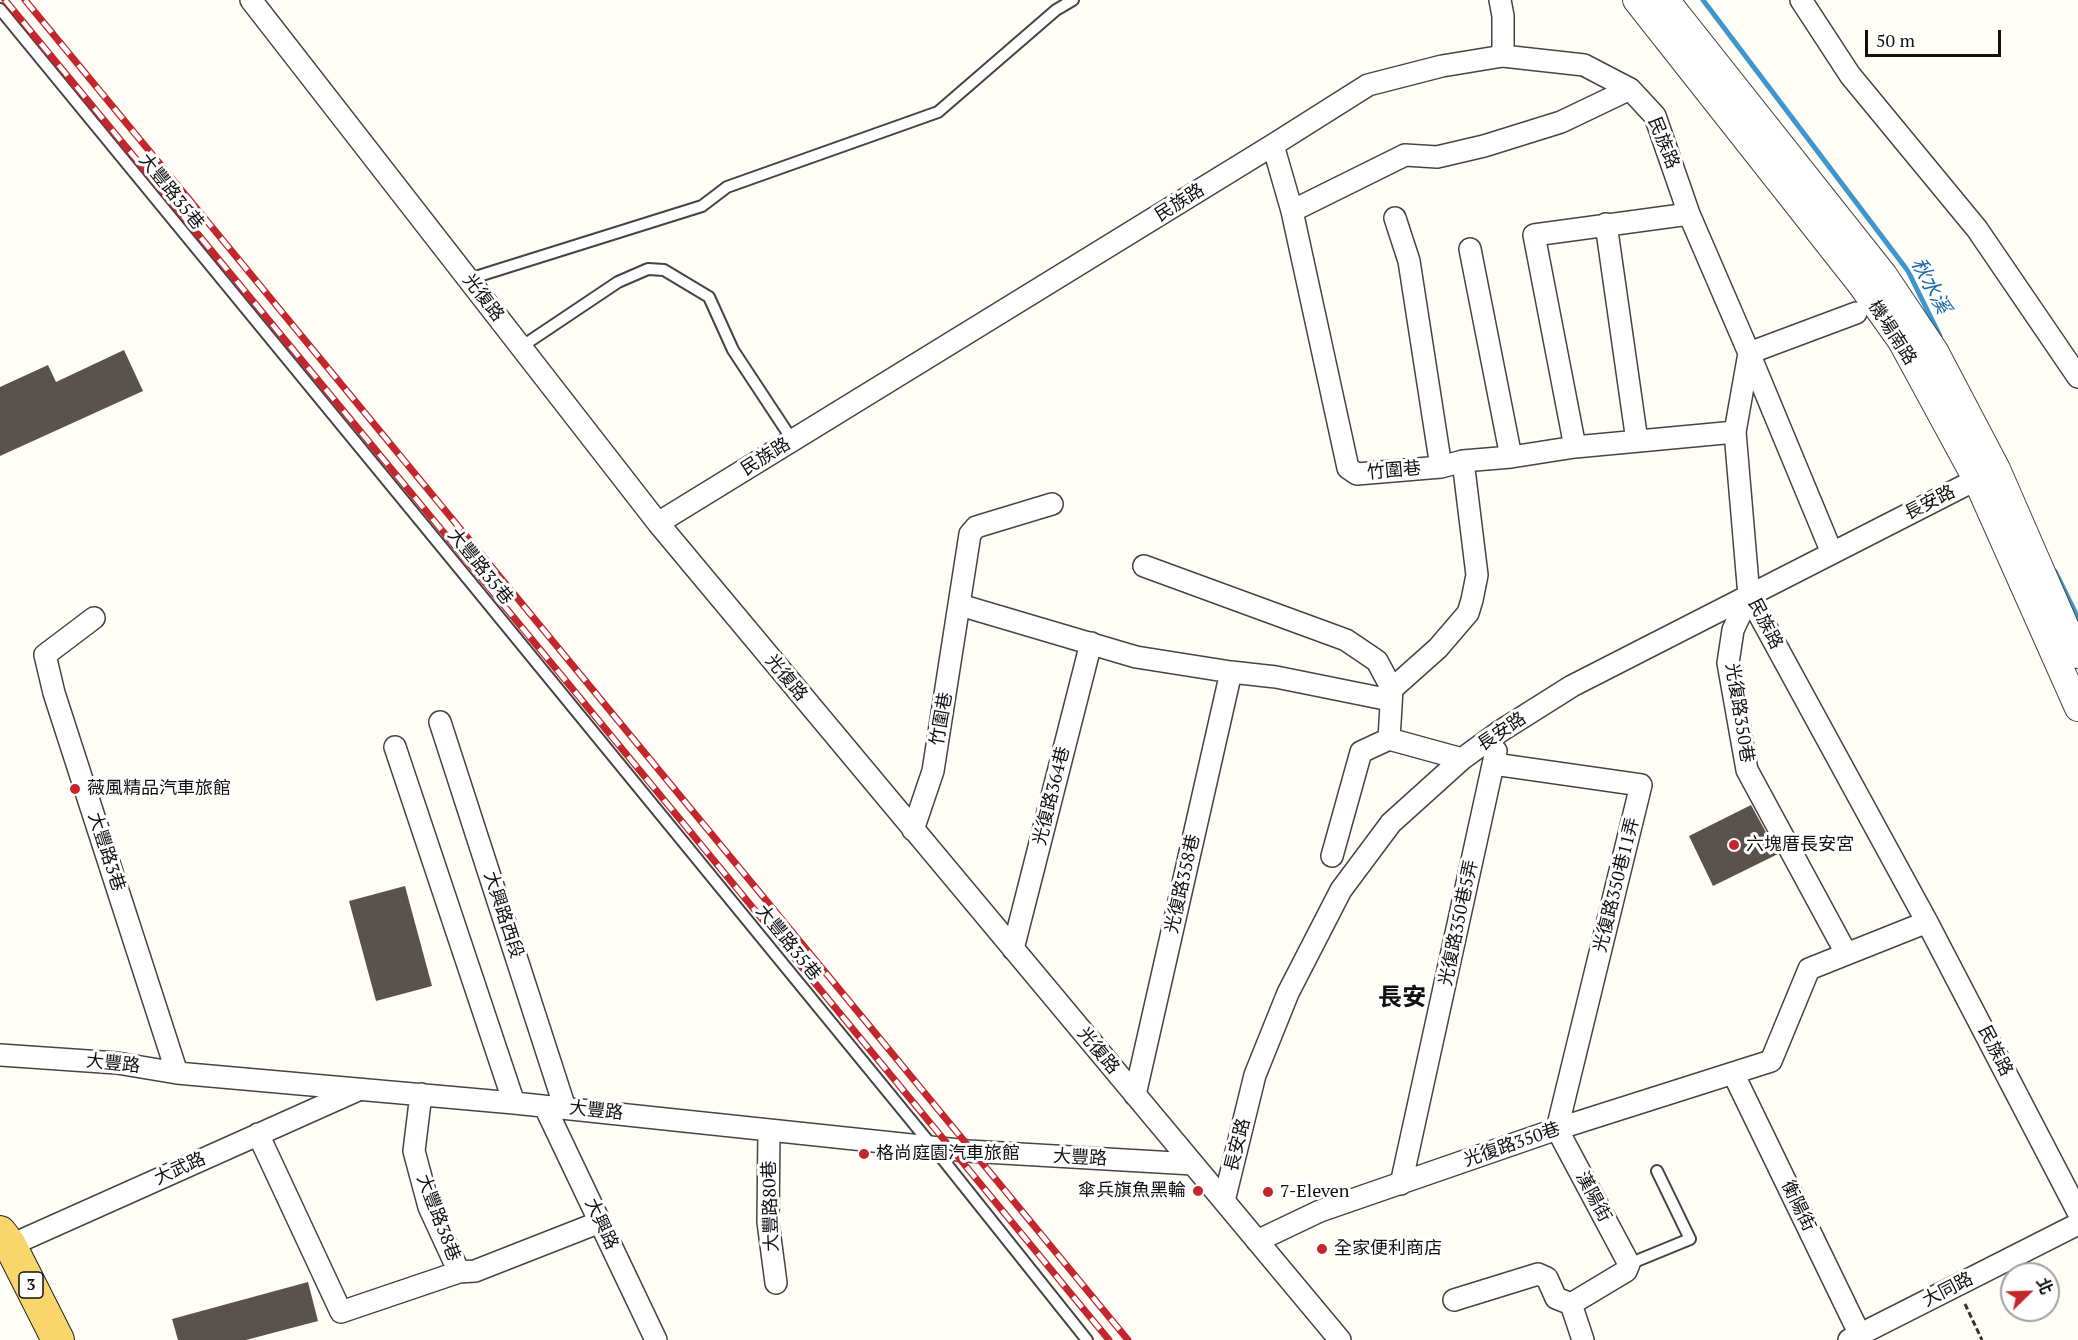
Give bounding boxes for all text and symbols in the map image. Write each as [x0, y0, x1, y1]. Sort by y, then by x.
scale bar [1868, 18, 2004, 56]
text: 50 m [1876, 28, 1915, 52]
street label: 民族路 [1643, 114, 1683, 172]
street label: 大豐路35巷 [134, 150, 208, 234]
street label: 民族路 [1151, 180, 1209, 226]
water label: 秋水溪 [1905, 254, 1955, 318]
street label: 光復路 [458, 270, 508, 326]
street label: 機場南路 [1863, 297, 1921, 369]
street label: 民族路 [737, 434, 795, 480]
street label: 竹圍巷 [1366, 458, 1422, 484]
street label: 長安路 [1901, 481, 1959, 525]
street label: 大豐路35巷 [443, 525, 517, 609]
street label: 民族路 [1743, 595, 1787, 653]
street label: 光復路 [760, 650, 812, 706]
street label: 光復路350巷 [1720, 662, 1758, 764]
street label: 竹圍巷 [927, 691, 957, 747]
street label: 長安路 [1474, 708, 1530, 756]
street label: 光復路364巷 [1029, 744, 1075, 848]
place label: 薇風精品汽車旅館 [87, 778, 231, 800]
marker: 薇風精品汽車旅館 [68, 782, 82, 796]
street label: 大豐路3巷 [83, 810, 129, 894]
street label: 光復路350巷11弄 [1590, 815, 1644, 955]
street label: 光復路358巷 [1161, 832, 1205, 936]
place label: 六塊厝長安宮 [1746, 834, 1854, 856]
marker: 六塊厝長安宮 [1727, 838, 1741, 852]
street label: 光復路350巷5弄 [1435, 858, 1483, 988]
street label: 大興路西段 [479, 869, 527, 961]
street label: 大豐路35巷 [751, 901, 825, 985]
district label: 長安 [1378, 984, 1426, 1012]
street label: 民族路 [1973, 1022, 2017, 1080]
street label: 光復路 [1072, 1023, 1124, 1079]
street label: 大豐路 [85, 1050, 141, 1078]
street label: 大豐路 [568, 1097, 624, 1125]
street label: 長安路 [1221, 1116, 1255, 1174]
street label: 光復路350巷 [1461, 1118, 1563, 1172]
place label: 格尚庭園汽車旅館 [876, 1143, 1020, 1165]
street label: 大豐路 [1052, 1146, 1108, 1170]
marker: 格尚庭園汽車旅館 [857, 1147, 871, 1161]
street label: 大武路 [151, 1148, 209, 1190]
street label: 大豐路80巷 [759, 1160, 783, 1252]
street label: 漢陽街 [1571, 1168, 1615, 1226]
street label: 大豐路38巷 [412, 1172, 464, 1264]
street label: 衡陽街 [1776, 1177, 1820, 1235]
place label: 傘兵旗魚黑輪 [1078, 1180, 1186, 1202]
place label: 7-Eleven [1280, 1181, 1349, 1203]
marker: 傘兵旗魚黑輪 [1191, 1184, 1205, 1198]
marker: 7-Eleven [1261, 1185, 1275, 1199]
street label: 大興路 [580, 1195, 622, 1253]
place label: 全家便利商店 [1334, 1238, 1442, 1260]
marker: 全家便利商店 [1315, 1242, 1329, 1256]
north arrow [2000, 1262, 2060, 1322]
street label: 大同路 [1919, 1268, 1977, 1312]
road number: 3 [19, 1272, 43, 1298]
text: 北 [2031, 1274, 2058, 1297]

